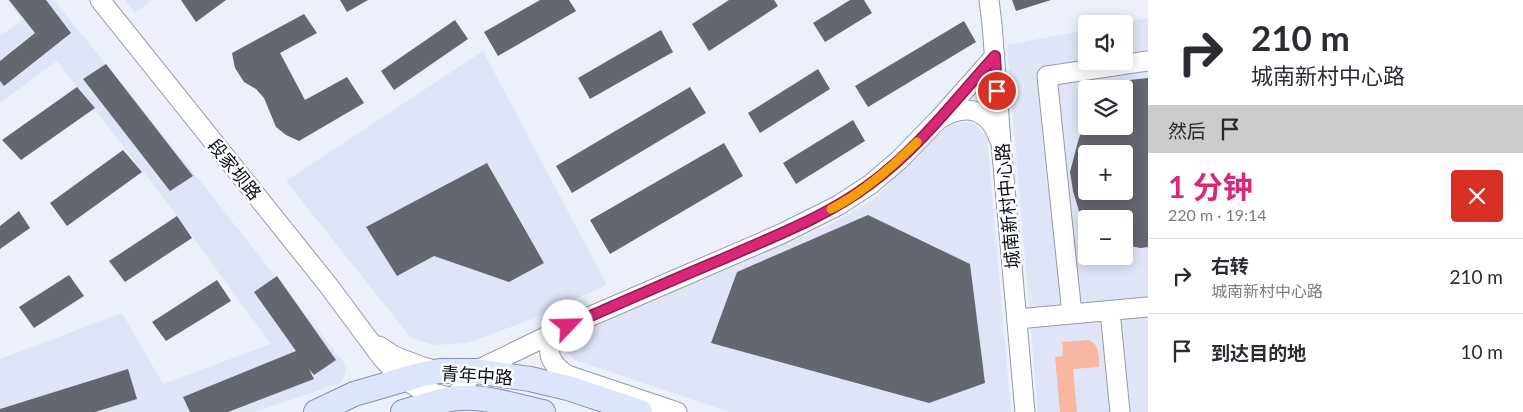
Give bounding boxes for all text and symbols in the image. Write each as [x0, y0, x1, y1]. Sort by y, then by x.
map controls [1078, 15, 1133, 265]
button: sound [1078, 15, 1133, 70]
text: 210 m [1251, 16, 1350, 58]
icon: right [1168, 20, 1233, 85]
text: 城南新村中心路 [1251, 62, 1405, 89]
pin [976, 70, 1018, 112]
icon: arrive [983, 77, 1011, 105]
button: layers [1078, 80, 1133, 135]
icon: arrive [1216, 115, 1244, 143]
text: 然后 [1168, 119, 1206, 142]
street label: 段家坝路 [204, 134, 266, 204]
street label: 城南新村中心路 [991, 142, 1023, 270]
button: + [1078, 145, 1133, 200]
text: 1 分钟 [1168, 168, 1253, 204]
button: close [1451, 170, 1503, 222]
text: 220 m · 19:14 [1168, 205, 1267, 224]
button: − [1078, 210, 1133, 265]
text: 右转 [1211, 254, 1249, 277]
icon: right [1168, 262, 1196, 290]
text: 210 m [1449, 265, 1503, 288]
text: 城南新村中心路 [1211, 281, 1323, 300]
position arrow [541, 299, 593, 351]
icon: arrive [1168, 337, 1196, 365]
text: 10 m [1460, 340, 1503, 363]
text: 到达目的地 [1211, 341, 1306, 364]
street label: 青年中路 [440, 362, 514, 388]

